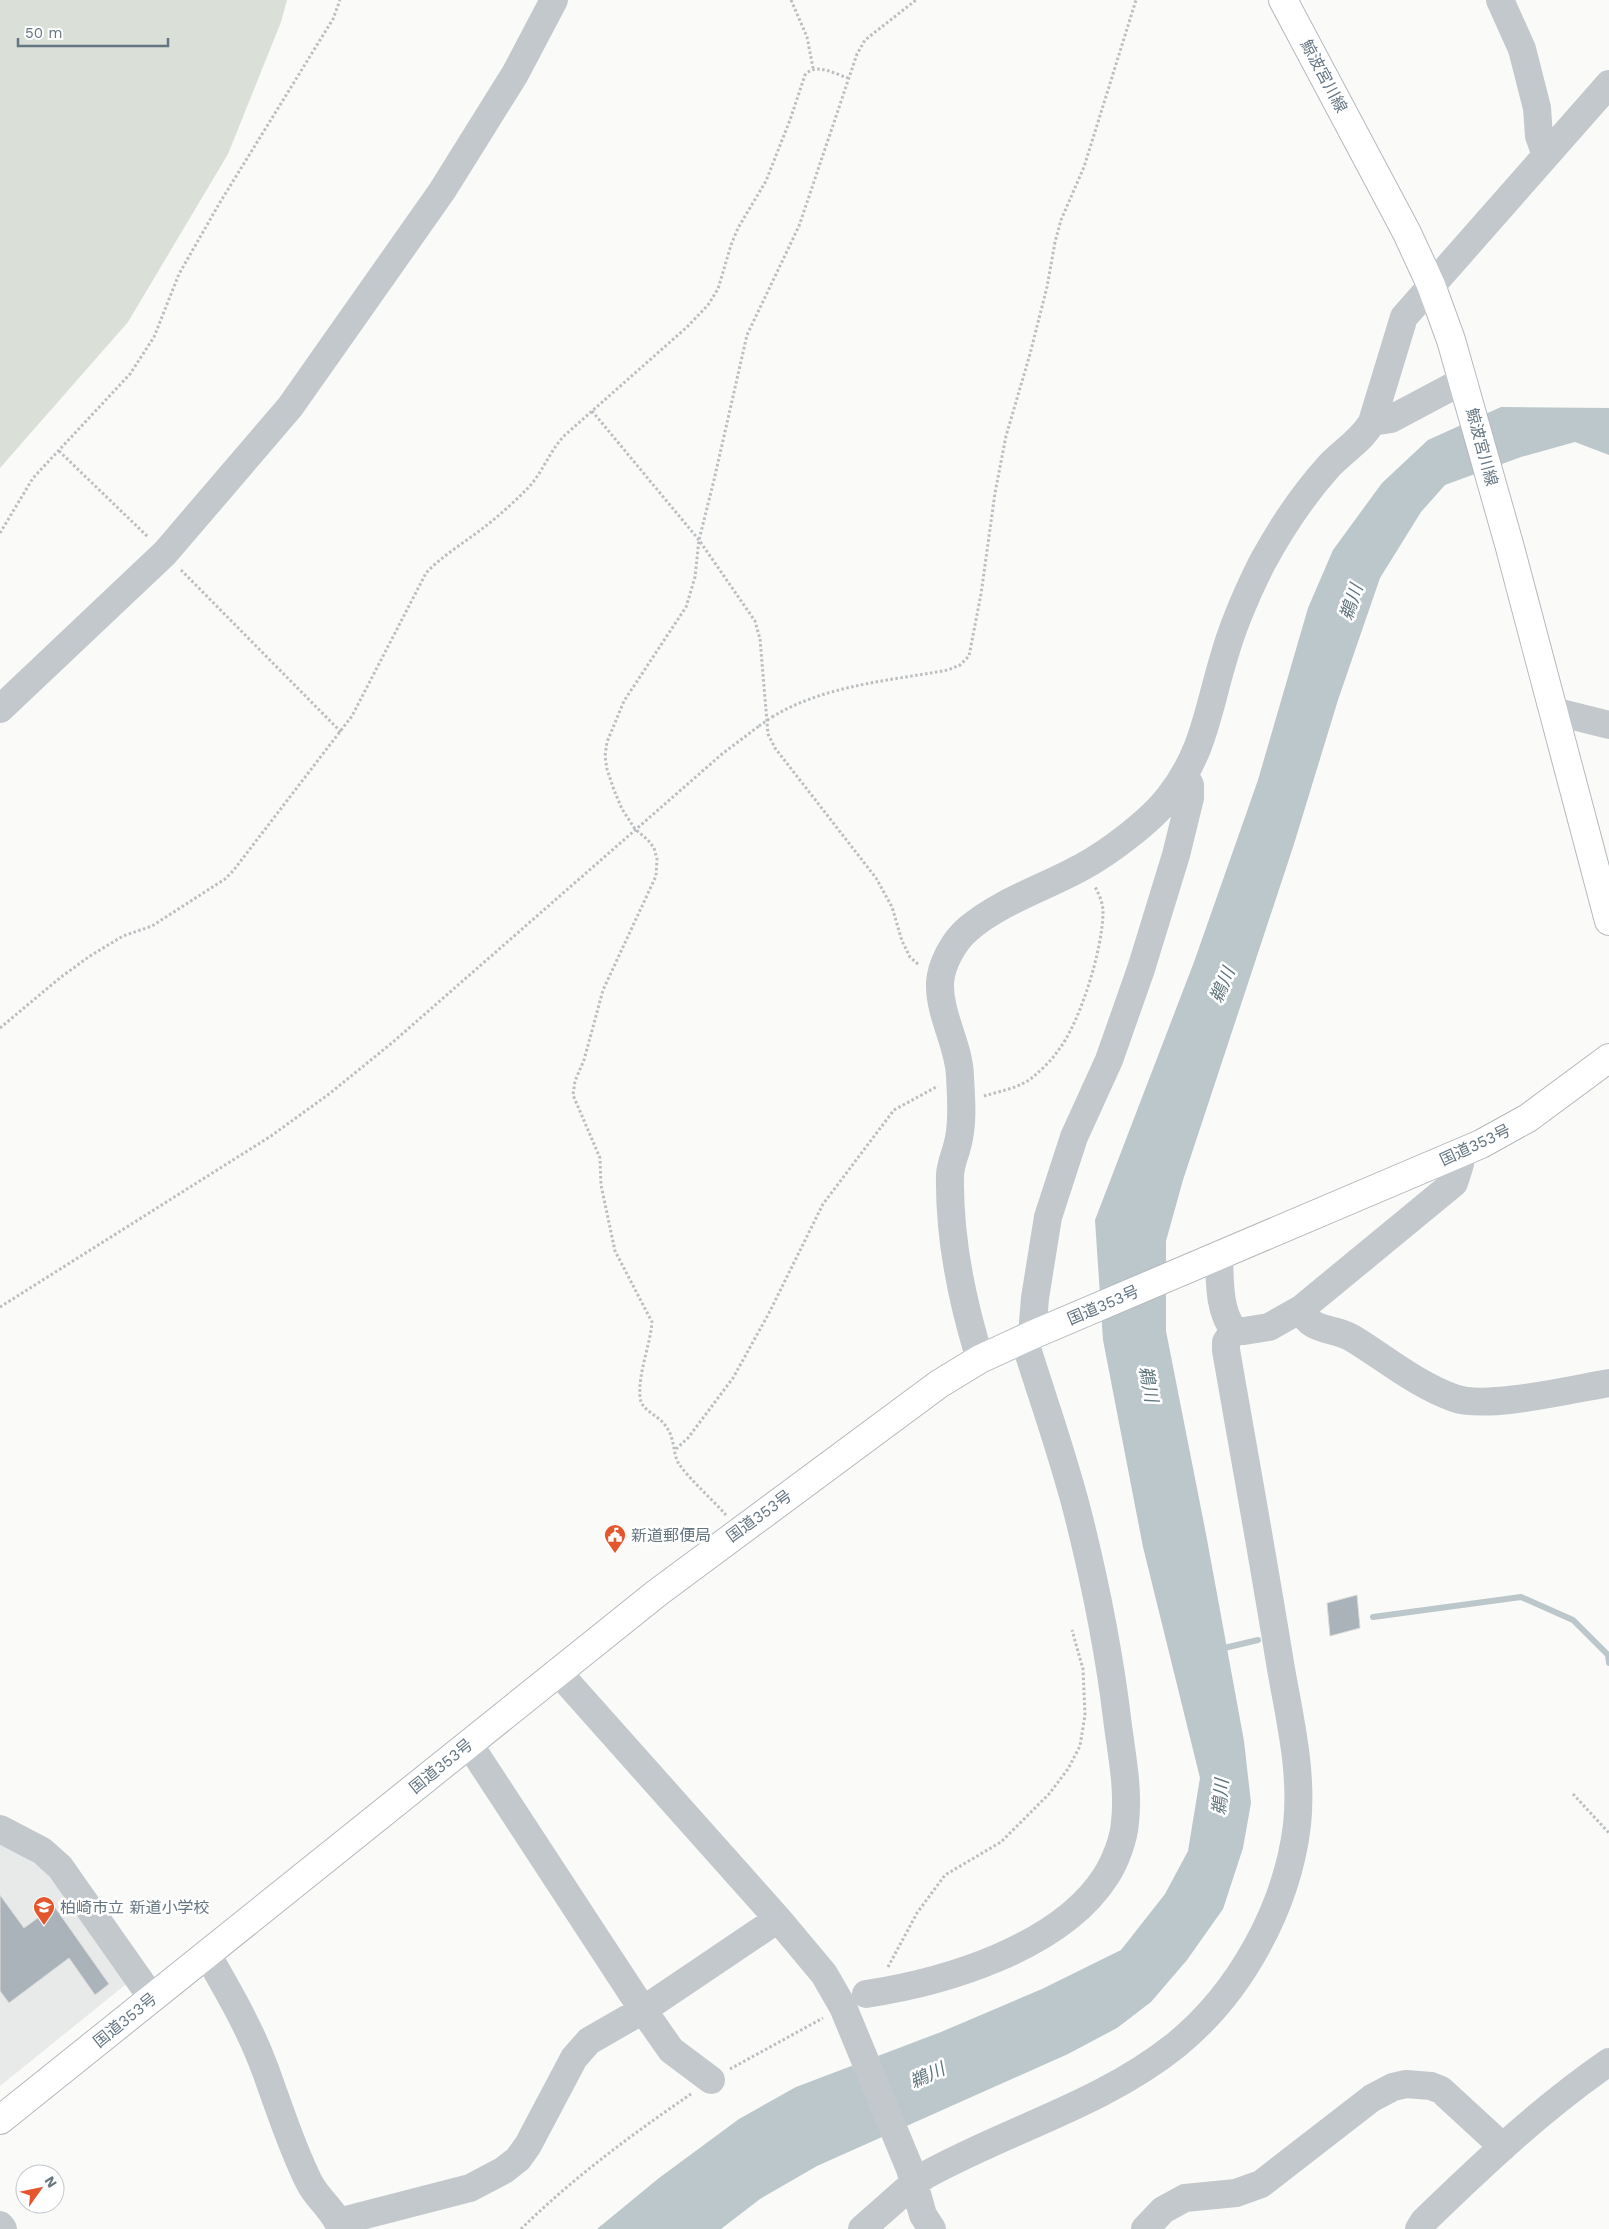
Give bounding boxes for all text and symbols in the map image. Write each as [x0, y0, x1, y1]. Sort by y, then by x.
scale bar [18, 15, 168, 47]
text: 50 m [25, 24, 62, 42]
street label: 鯨波宮川線 [1297, 36, 1351, 116]
street label: 鯨波宮川線 [1462, 406, 1502, 488]
water label: 鵜川 [1335, 580, 1367, 622]
water label: 鵜川 [1205, 962, 1239, 1006]
street label: 国道353号 [1437, 1120, 1513, 1170]
street label: 国道353号 [1064, 1281, 1142, 1329]
water label: 鵜川 [1135, 1364, 1163, 1406]
street label: 国道353号 [723, 1486, 795, 1546]
public building icon: 新道郵便局 [603, 1523, 627, 1554]
place label: 新道郵便局 [631, 1526, 711, 1545]
street label: 国道353号 [406, 1735, 476, 1797]
water label: 鵜川 [1208, 1776, 1232, 1816]
school or university icon: 柏崎市立 新道小学校 [32, 1895, 56, 1926]
place label: 柏崎市立 新道小学校 [60, 1898, 209, 1917]
street label: 国道353号 [90, 1989, 160, 2051]
water label: 鵜川 [906, 2057, 950, 2092]
north arrow [15, 2164, 65, 2214]
text: N [41, 2173, 60, 2191]

